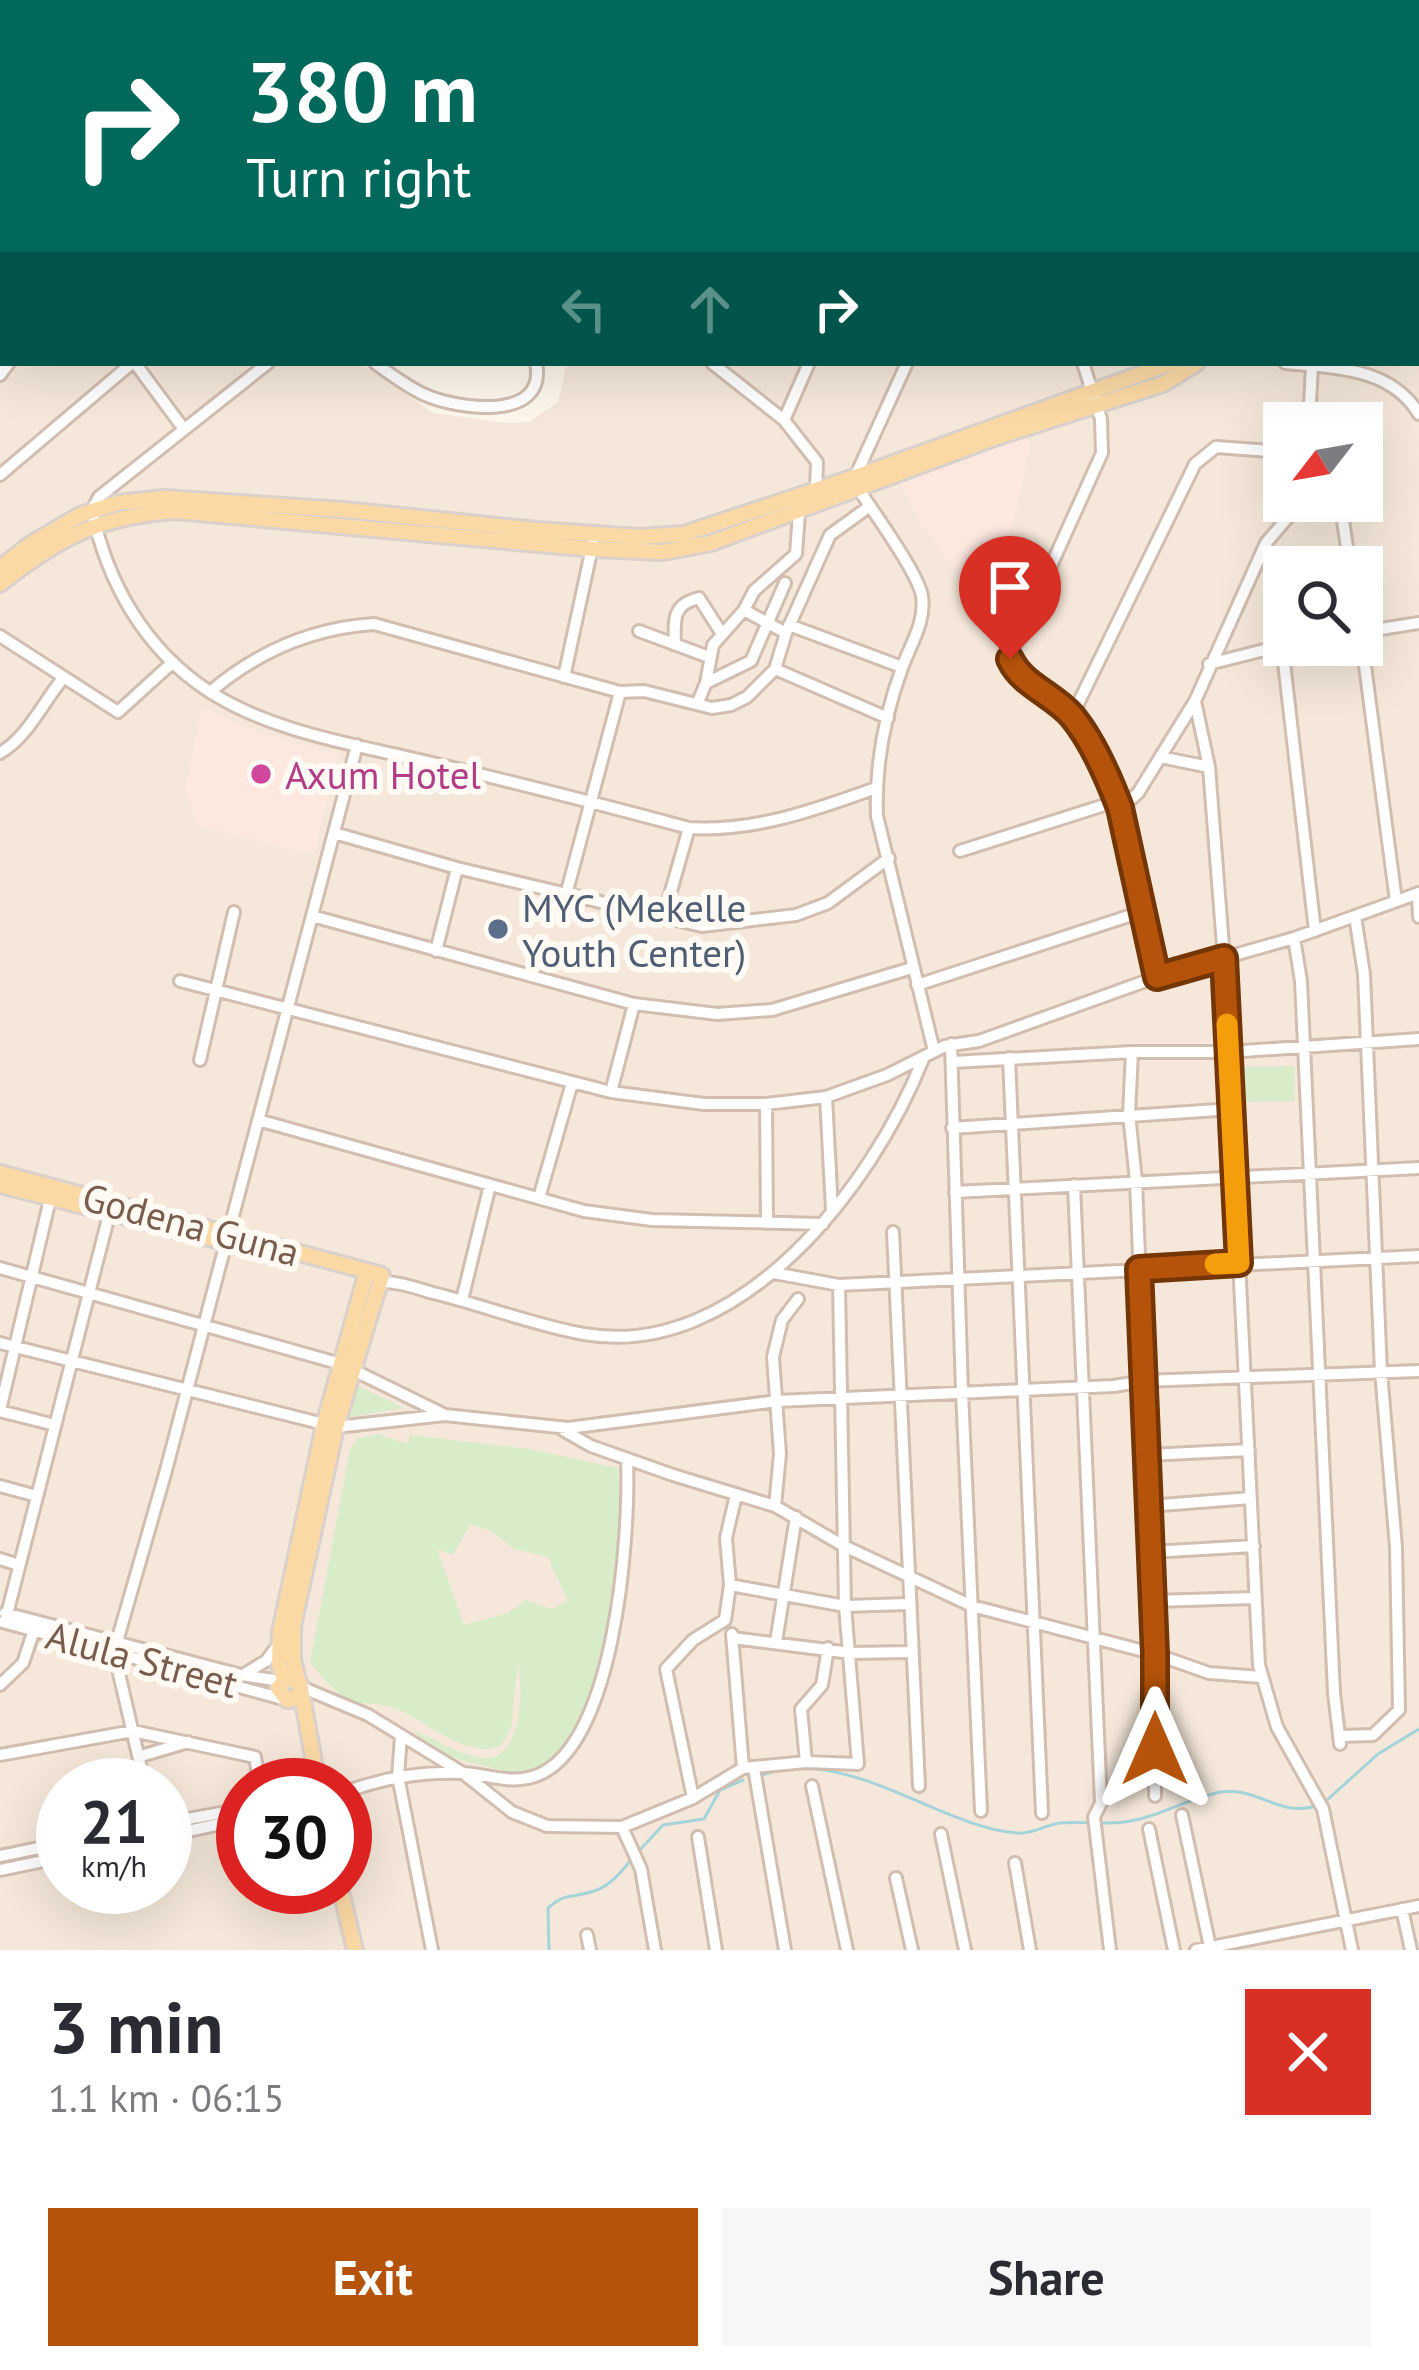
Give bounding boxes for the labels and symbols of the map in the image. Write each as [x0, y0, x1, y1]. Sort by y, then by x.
north arrow [1263, 402, 1383, 522]
pin [959, 536, 1061, 659]
place label: Axum Hotel [285, 749, 481, 800]
marker: Axum Hotel [248, 761, 274, 787]
place label: MYC (Mekelle Youth Center) [522, 882, 746, 978]
marker: MYC (Mekelle Youth Center) [485, 916, 511, 942]
street label: Godena Guna [77, 1171, 305, 1277]
street label: Alula Street [41, 1609, 243, 1709]
position arrow [1092, 1686, 1218, 1812]
speed limit sign: 30 [216, 1758, 372, 1914]

